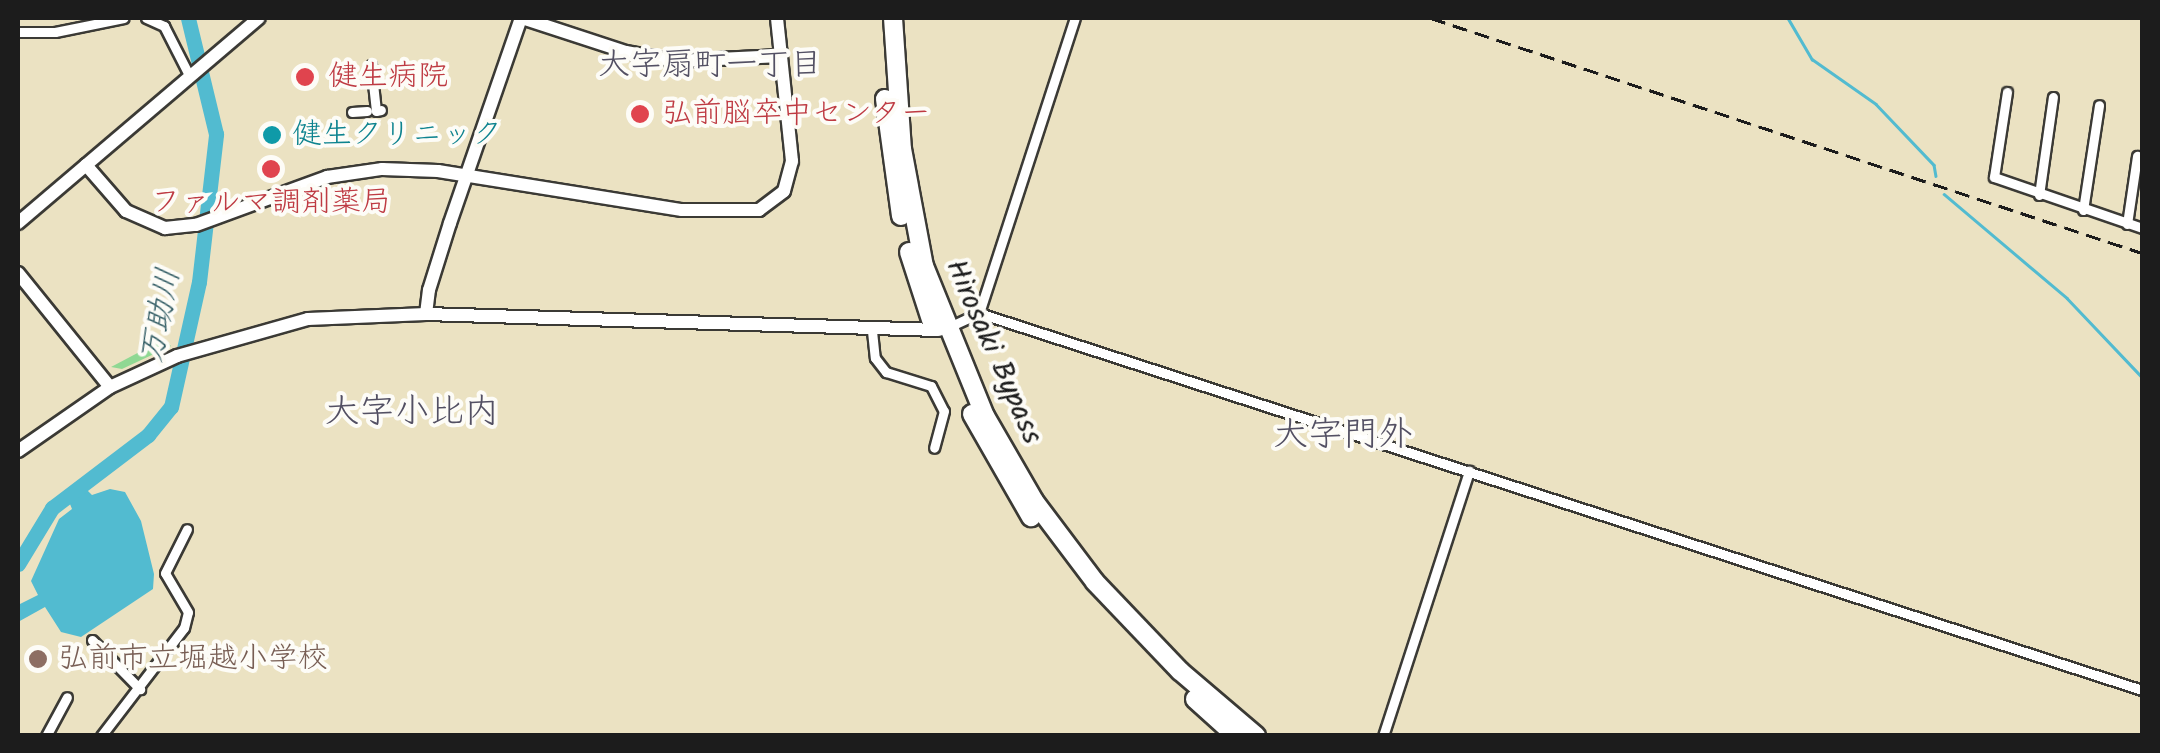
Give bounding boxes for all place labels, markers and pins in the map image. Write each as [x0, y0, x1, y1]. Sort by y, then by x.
place label: 健生病院 [328, 59, 448, 95]
marker: 健生病院 [292, 64, 318, 90]
place label: 弘前脳卒中センター [662, 96, 932, 132]
marker: 弘前脳卒中センター [627, 101, 653, 127]
place label: 健生クリニック [292, 117, 502, 153]
marker: 健生クリニック [261, 124, 283, 146]
marker: ファルマ調剤薬局 [260, 158, 282, 180]
place label: ファルマ調剤薬局 [151, 185, 391, 221]
place label: 弘前市立堀越小学校 [58, 641, 328, 677]
marker: 弘前市立堀越小学校 [27, 648, 49, 670]

